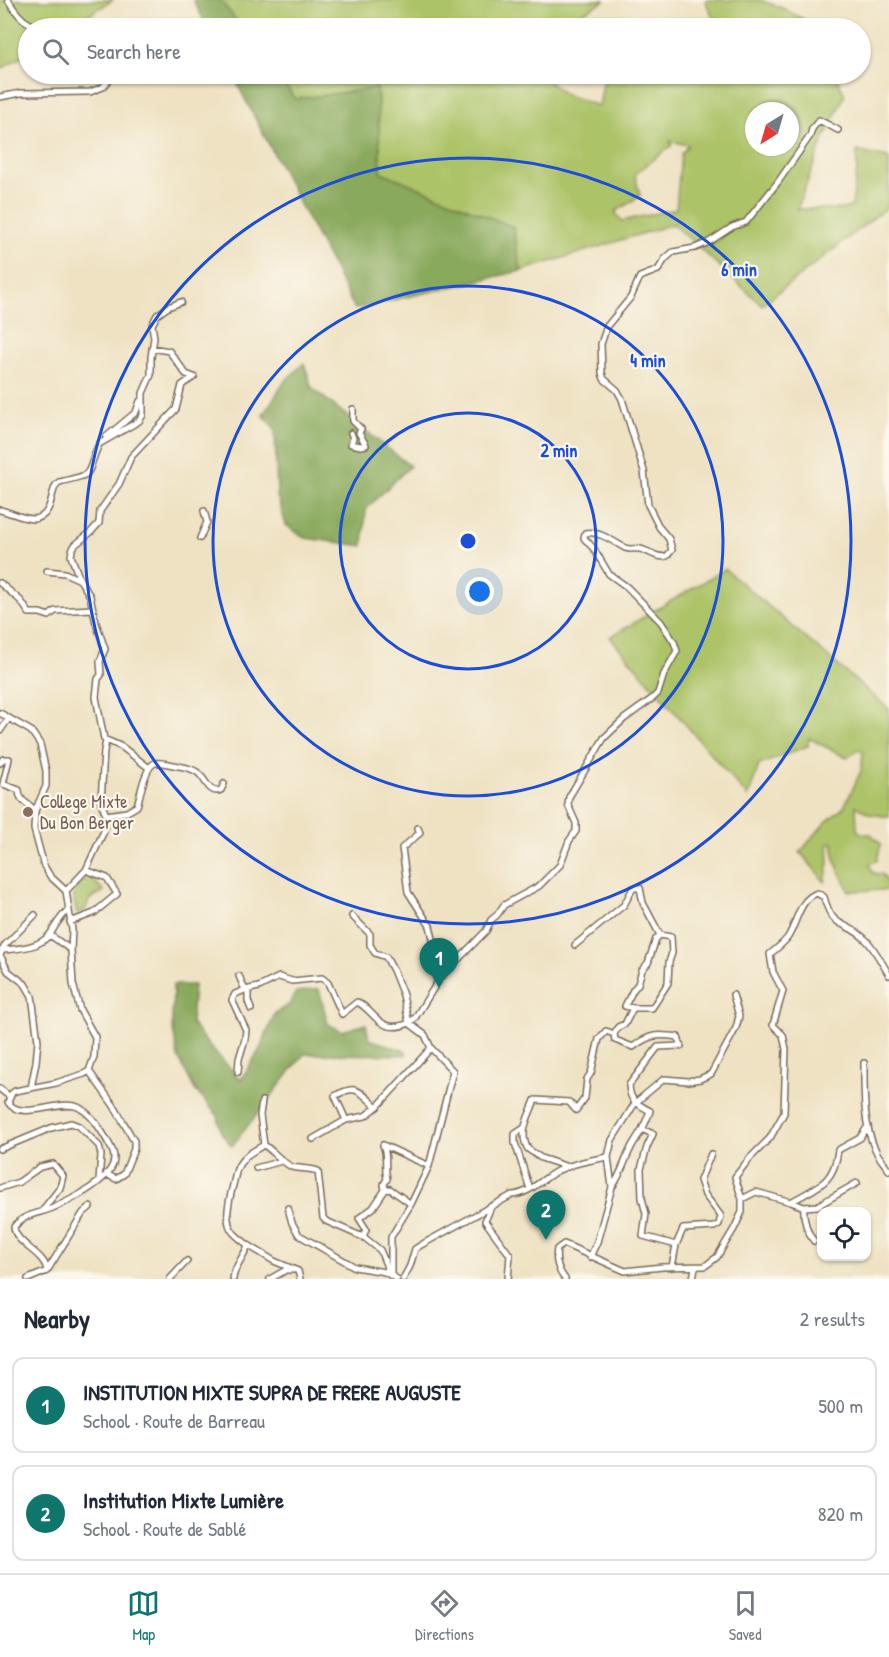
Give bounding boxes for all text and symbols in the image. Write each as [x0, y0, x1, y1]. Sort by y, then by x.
search box [18, 18, 871, 84]
icon: search [39, 35, 72, 68]
text: Search here [87, 36, 181, 66]
north arrow [745, 102, 799, 156]
text: 6 min [721, 257, 757, 282]
text: 4 min [630, 348, 666, 373]
text: 2 min [541, 438, 577, 463]
centre of rings [458, 531, 478, 551]
your location [465, 577, 494, 606]
place label: College Mixte Du Bon Berger [40, 789, 134, 835]
marker: College Mixte Du Bon Berger [21, 805, 35, 819]
pin: 1 [420, 938, 458, 988]
pin: 2 [526, 1190, 566, 1240]
map controls [817, 1207, 871, 1261]
button: locate [817, 1207, 871, 1261]
text: Nearby [24, 1301, 90, 1336]
text: 2 results [800, 1305, 865, 1332]
text: INSTITUTION MIXTE SUPRA DE FRERE AUGUSTE [83, 1377, 461, 1407]
text: 1 [42, 1392, 49, 1419]
text: 500 m [818, 1392, 863, 1419]
text: School · Route de Barreau [83, 1407, 265, 1434]
text: Institution Mixte Lumière [83, 1485, 284, 1515]
text: 2 [41, 1500, 50, 1527]
text: 820 m [818, 1500, 863, 1527]
text: School · Route de Sablé [83, 1515, 246, 1542]
tab: Map [127, 1587, 160, 1645]
tab: Directions [415, 1587, 474, 1645]
tab: Saved [729, 1587, 762, 1645]

